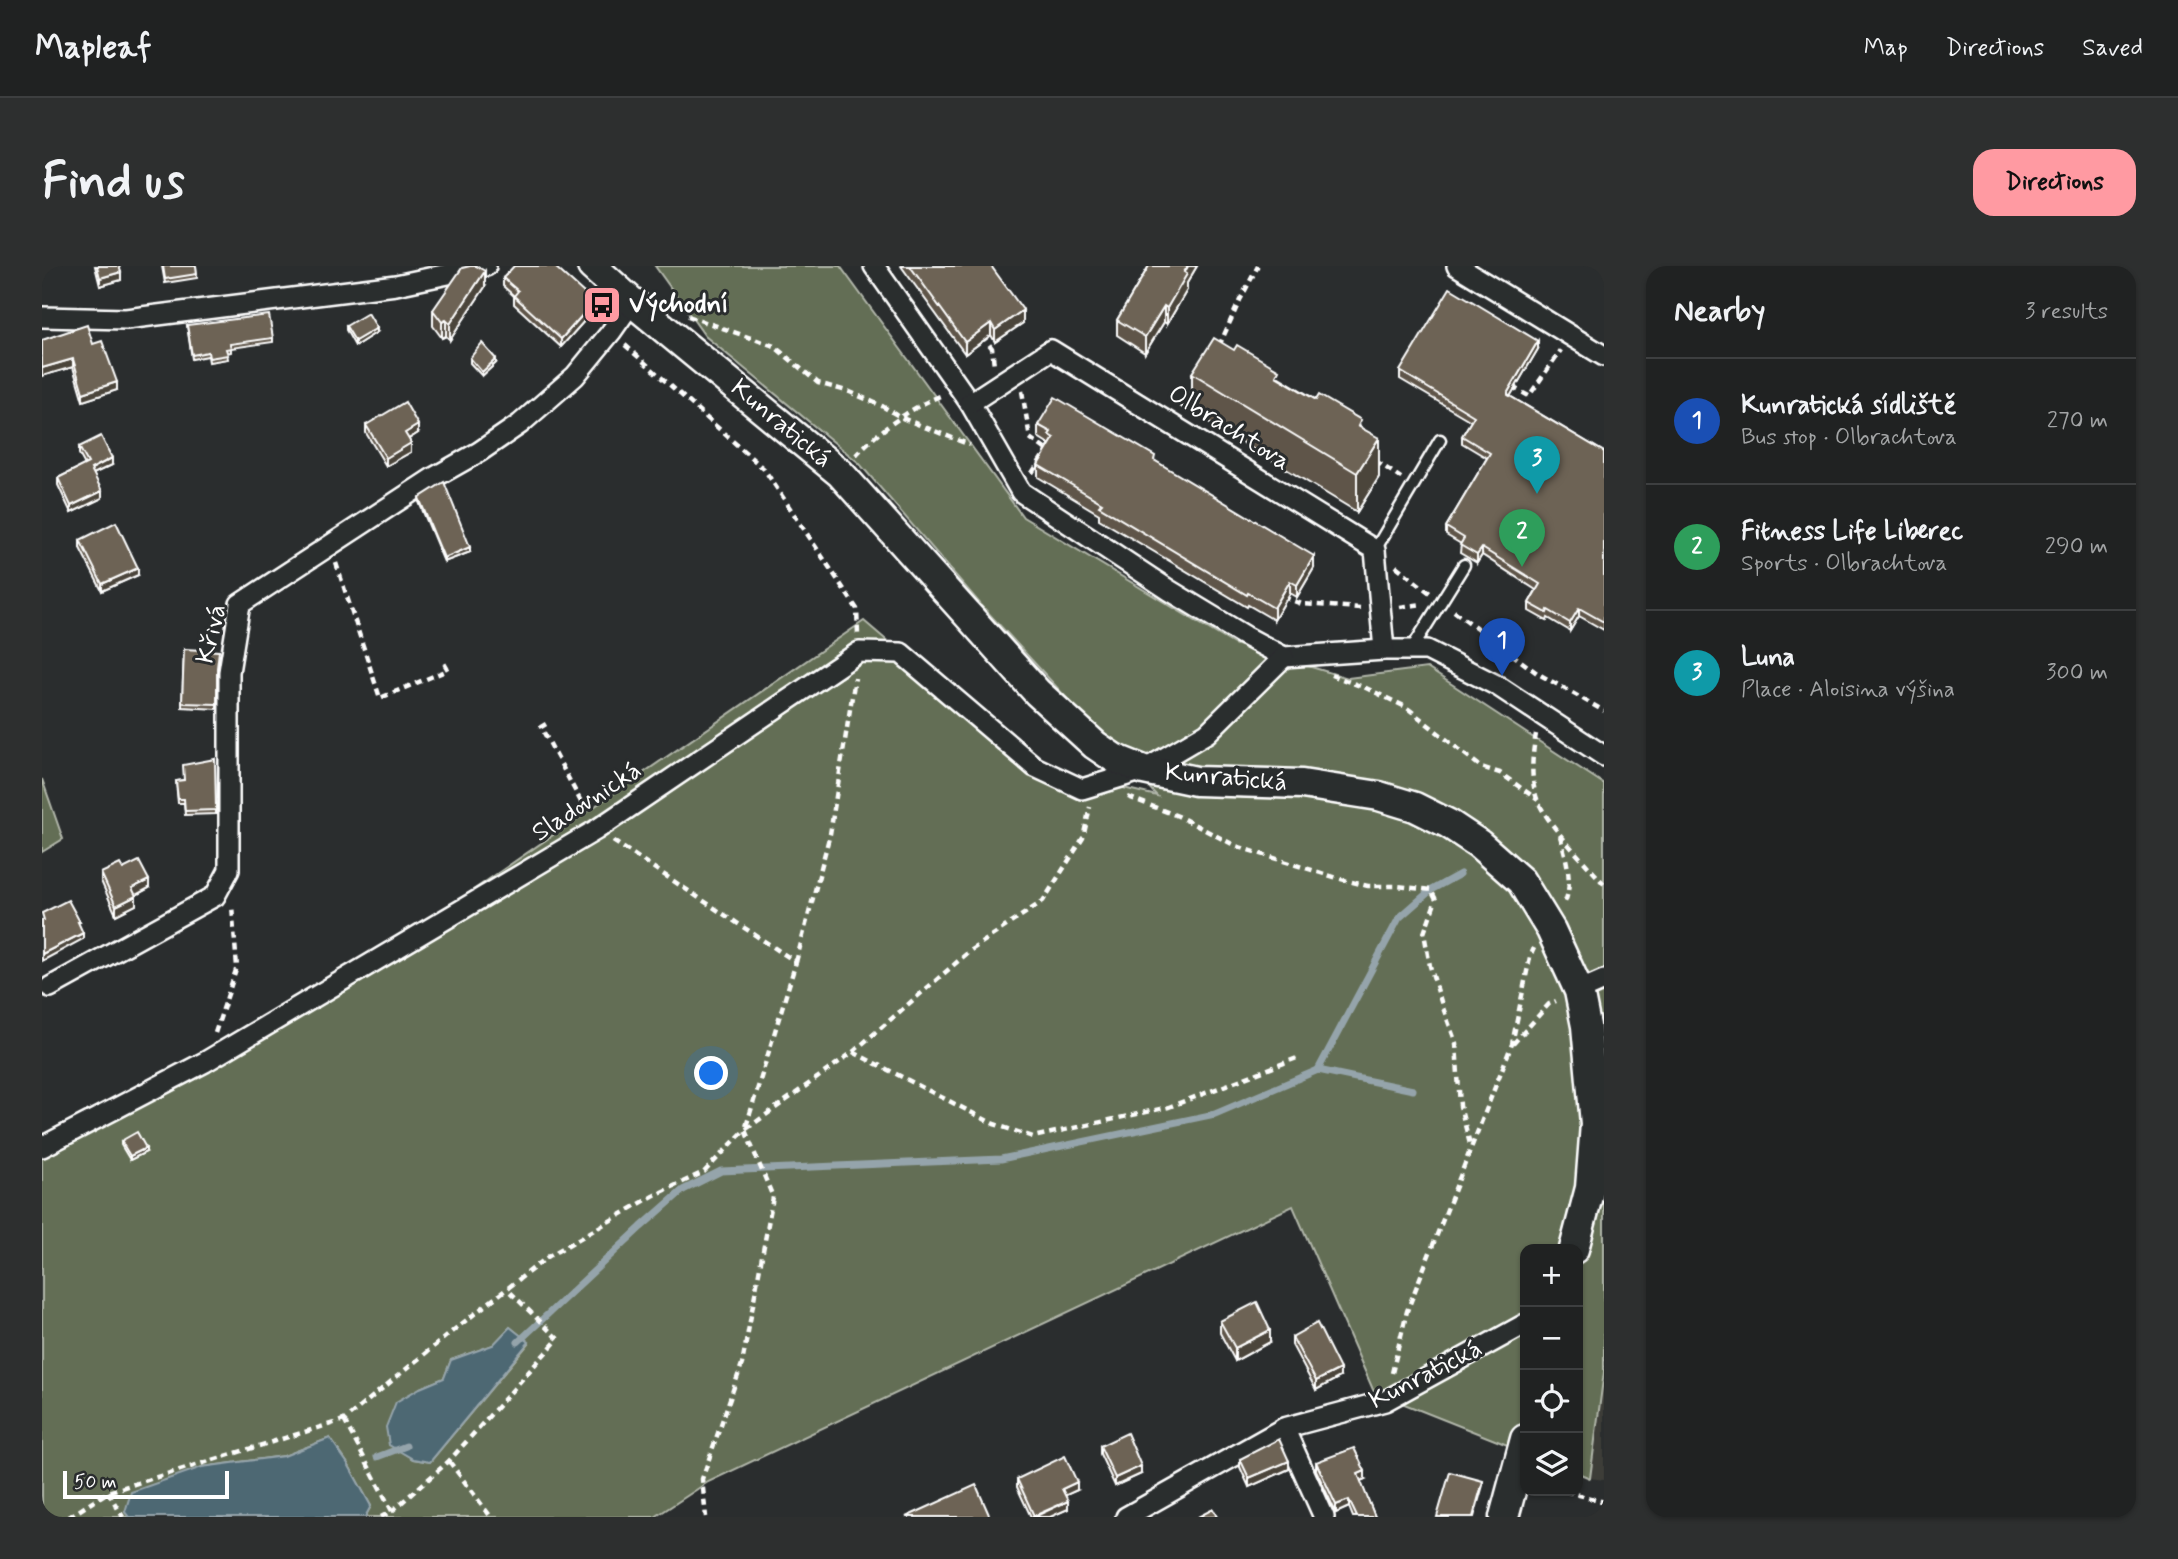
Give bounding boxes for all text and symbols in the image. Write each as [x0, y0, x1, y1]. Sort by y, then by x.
text: Mapleaf [35, 26, 151, 70]
text: Map [1864, 33, 1908, 64]
text: Directions [1946, 33, 2044, 64]
text: Saved [2082, 33, 2143, 64]
button: Directions [1973, 149, 2136, 216]
text: Find us [42, 150, 185, 215]
bus stop icon: Východní [581, 284, 623, 326]
place label: Východní [629, 288, 728, 322]
text: Nearby [1674, 292, 1765, 331]
text: 3 results [2025, 297, 2108, 327]
street label: Kunratická [723, 372, 839, 476]
street label: Olbrachtova [1162, 377, 1296, 479]
text: Kunratická sídliště [1741, 389, 1956, 423]
text: 1 [1692, 406, 1702, 436]
text: 270 m [2047, 406, 2108, 436]
text: Bus stop · Olbrachtova [1741, 423, 1957, 453]
pin: 3 [1514, 436, 1560, 494]
pin: 2 [1499, 509, 1545, 567]
text: Fitness Life Liberec [1741, 515, 1963, 549]
text: 2 [1691, 532, 1703, 562]
text: 290 m [2045, 532, 2108, 562]
text: Sports · Olbrachtova [1741, 549, 1947, 579]
street label: Křivá [189, 601, 235, 667]
pin: 1 [1479, 618, 1525, 676]
text: Luna [1741, 641, 1795, 675]
text: 3 [1692, 658, 1702, 688]
text: 300 m [2046, 658, 2108, 688]
text: Place · Aloisina výšina [1741, 675, 1955, 705]
street label: Sladovnická [526, 754, 648, 850]
street label: Kunratická [1163, 756, 1289, 800]
your location [694, 1056, 728, 1090]
map controls [1520, 1244, 1583, 1496]
button: + [1520, 1244, 1583, 1307]
button: − [1520, 1307, 1583, 1370]
street label: Kunratická [1364, 1332, 1488, 1418]
button: locate [1520, 1370, 1583, 1433]
button: layers [1520, 1433, 1583, 1496]
scale bar [63, 1468, 229, 1500]
text: 50 m [74, 1470, 117, 1495]

